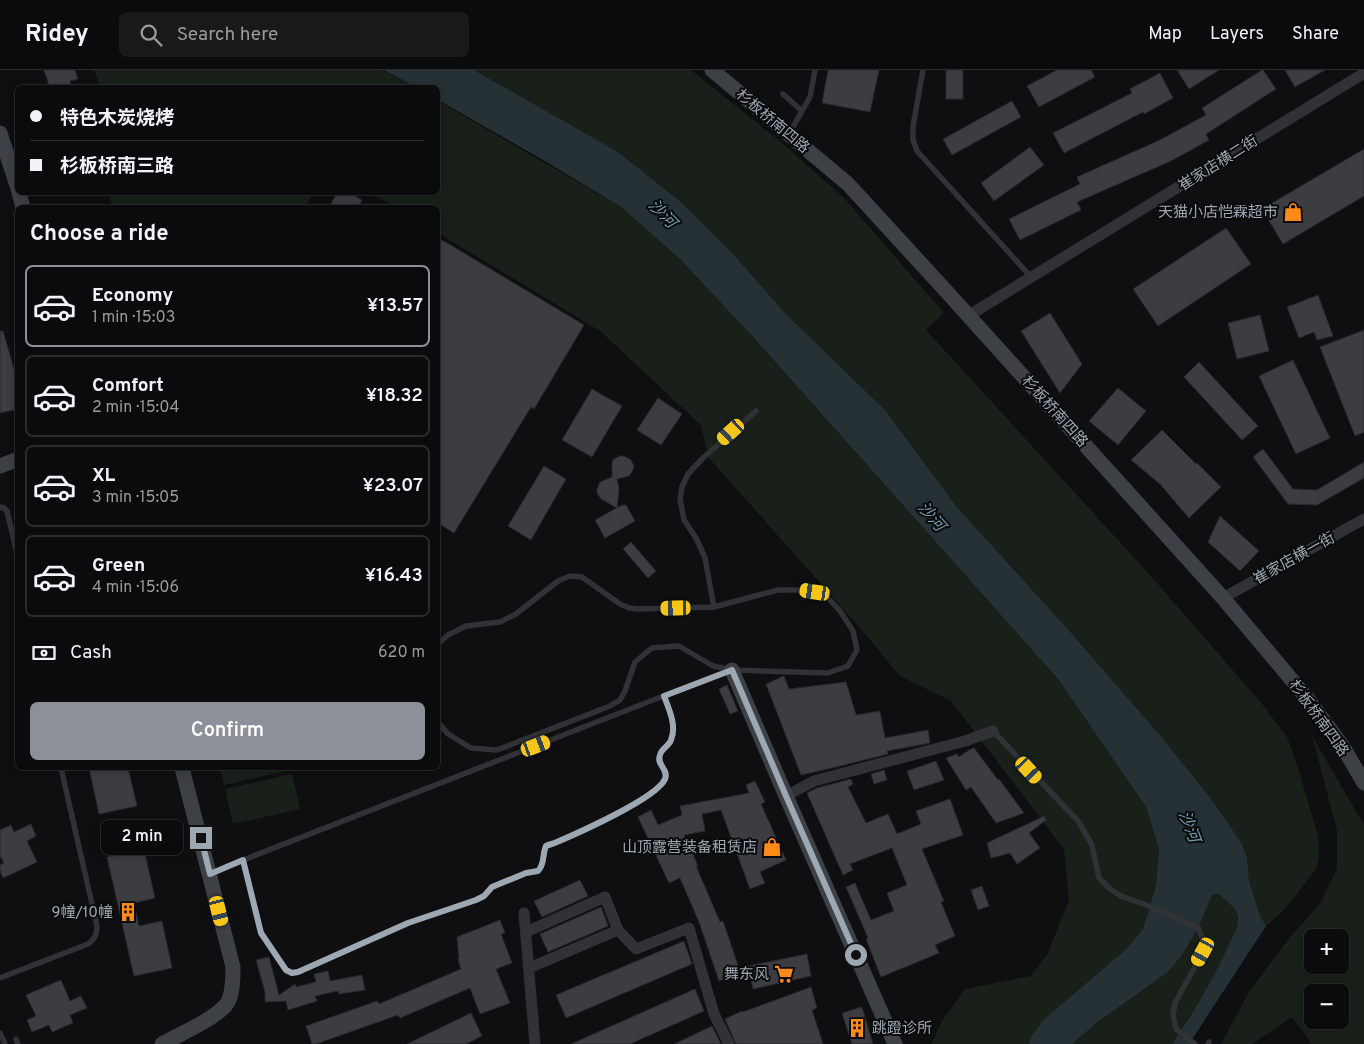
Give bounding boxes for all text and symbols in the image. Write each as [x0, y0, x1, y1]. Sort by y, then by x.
search box [119, 12, 469, 57]
text: Ridey [25, 20, 89, 50]
icon: search [137, 21, 165, 49]
text: Search here [177, 23, 278, 47]
text: Map [1148, 23, 1182, 46]
text: Layers [1210, 23, 1264, 46]
text: Share [1292, 23, 1339, 46]
street label: 杉板桥南四路 [731, 86, 813, 158]
text: 特色木炭烧烤 [60, 107, 174, 131]
street label: 崔家店横二街 [1176, 132, 1262, 196]
text: 杉板桥南三路 [60, 155, 174, 179]
water label: 沙河 [643, 196, 682, 235]
shop icon: 天猫小店恺霖超市 [1282, 201, 1304, 223]
place label: 天猫小店恺霖超市 [1158, 204, 1278, 223]
text: Choose a ride [30, 221, 168, 248]
icon: car [32, 284, 77, 329]
text: Economy [92, 284, 173, 308]
text: ¥13.57 [367, 294, 423, 318]
text: 1 min · 15:03 [92, 308, 175, 328]
street label: 杉板桥南四路 [1017, 372, 1091, 452]
icon: car [32, 374, 77, 419]
text: Comfort [92, 374, 164, 398]
text: ¥18.32 [366, 384, 423, 408]
text: 2 min · 15:04 [92, 398, 179, 418]
car [714, 416, 747, 448]
icon: car [32, 464, 77, 509]
text: XL [92, 464, 115, 488]
text: ¥23.07 [362, 474, 423, 498]
text: 3 min · 15:05 [92, 488, 179, 508]
water label: 沙河 [912, 499, 950, 538]
street label: 崔家店横一街 [1251, 529, 1339, 589]
icon: car [32, 554, 77, 599]
text: Green [92, 554, 145, 578]
text: ¥16.43 [365, 564, 423, 588]
text: 4 min · 15:06 [92, 578, 179, 598]
car [799, 582, 830, 602]
car [660, 600, 691, 616]
icon: cash [30, 639, 58, 667]
text: Cash [70, 641, 112, 665]
text: 620 m [378, 643, 425, 663]
street label: 杉板桥南四路 [1284, 677, 1352, 761]
button: Confirm [30, 702, 425, 760]
car [519, 734, 552, 758]
car [1013, 754, 1044, 786]
water label: 沙河 [1173, 808, 1204, 848]
callout: 2 min [101, 820, 184, 856]
text: 2 min [121, 827, 163, 847]
route end [190, 827, 212, 849]
shop icon: 山顶露营装备租赁店 [761, 836, 783, 858]
place label: 山顶露营装备租赁店 [622, 839, 757, 858]
car [208, 895, 229, 927]
building icon: 9幢/10幢 [117, 901, 139, 923]
place label: 9幢/10幢 [51, 903, 113, 923]
map controls [1304, 929, 1349, 1029]
button: + [1304, 929, 1349, 974]
car [1189, 935, 1216, 969]
route start [845, 944, 867, 966]
supermarket icon: 舞东风 [773, 963, 795, 985]
place label: 舞东风 [724, 966, 769, 985]
button: − [1304, 984, 1349, 1029]
building icon: 跳蹬诊所 [846, 1017, 868, 1039]
place label: 跳蹬诊所 [872, 1020, 932, 1039]

